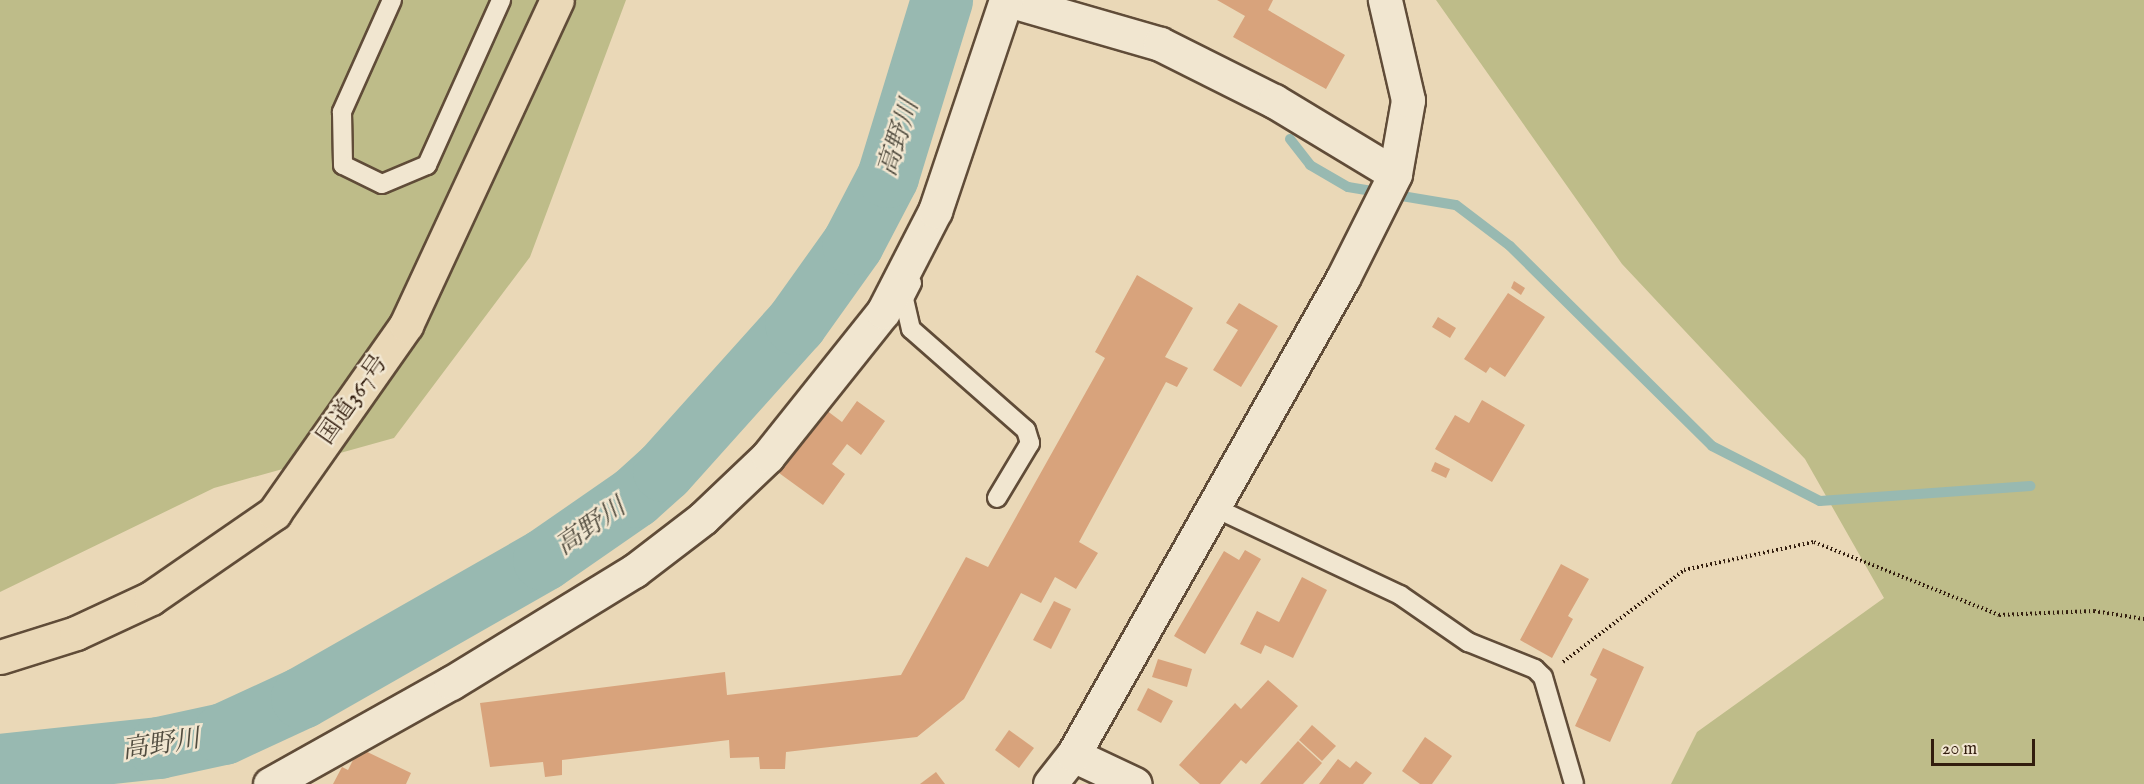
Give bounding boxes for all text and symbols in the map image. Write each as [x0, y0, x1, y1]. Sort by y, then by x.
water label: 高野川 [872, 96, 926, 180]
street label: 国道367号 [312, 350, 394, 450]
water label: 高野川 [550, 492, 632, 562]
water label: 高野川 [120, 723, 202, 767]
scale bar [1934, 727, 2038, 765]
text: 20 m [1942, 738, 1977, 761]

